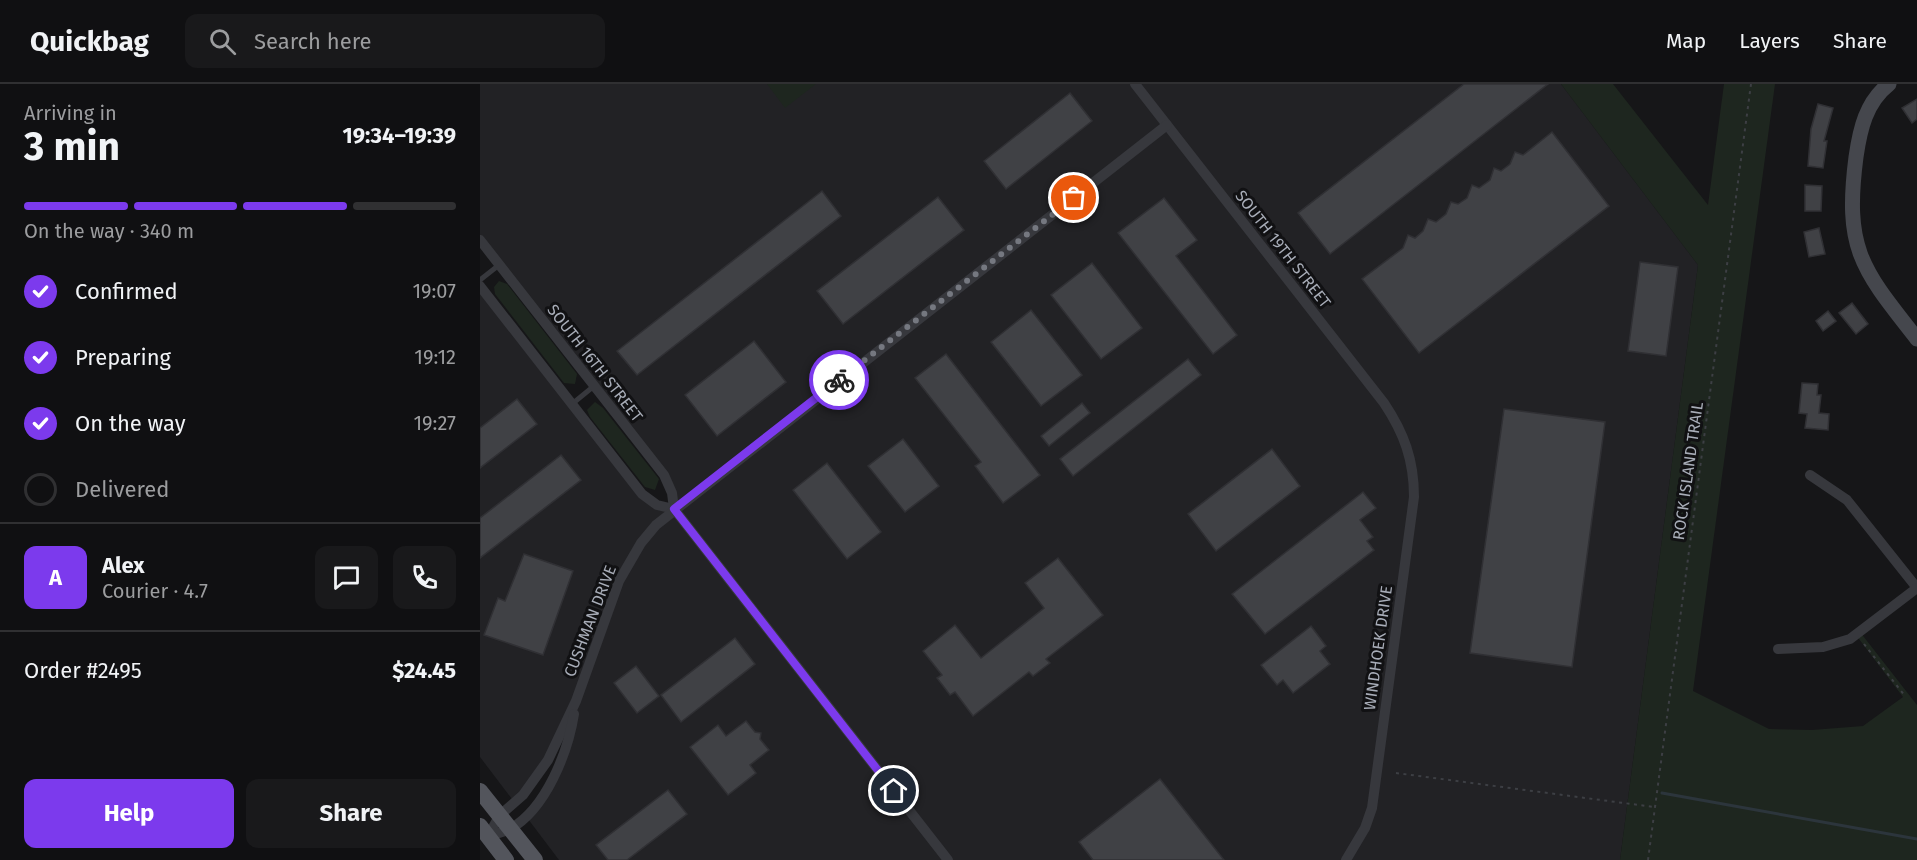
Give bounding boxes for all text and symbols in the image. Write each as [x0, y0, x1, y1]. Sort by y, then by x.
search box [185, 14, 605, 68]
text: Quickbag [30, 25, 149, 58]
icon: search [206, 25, 239, 58]
text: Search here [254, 28, 372, 55]
text: Map [1666, 28, 1706, 54]
text: Layers [1739, 28, 1800, 54]
text: Share [1833, 28, 1887, 54]
text: Arriving in [24, 101, 117, 125]
text: 19:34–19:39 [342, 122, 456, 149]
text: 3 min [24, 124, 120, 170]
pin [1048, 172, 1099, 223]
icon: bag [1057, 181, 1090, 214]
street label: SOUTH 19TH STREET [1231, 186, 1335, 312]
text: On the way · 340 m [24, 219, 194, 243]
icon: check [24, 275, 57, 308]
text: Confirmed [75, 278, 178, 305]
text: 19:07 [412, 279, 456, 303]
street label: SOUTH 16TH STREET [543, 301, 647, 426]
icon: check [24, 341, 57, 374]
text: Preparing [75, 344, 171, 371]
text: 19:12 [414, 345, 456, 369]
courier [809, 350, 869, 410]
icon: bike [823, 364, 856, 397]
street label: ROCK ISLAND TRAIL [1669, 401, 1707, 541]
icon: check [24, 407, 57, 440]
text: On the way [75, 410, 186, 437]
text: 19:27 [413, 411, 456, 435]
text: Delivered [75, 476, 170, 503]
button: chat [315, 546, 378, 609]
button: phone [393, 546, 456, 609]
text: Alex [102, 552, 145, 579]
street label: CUSHMAN DRIVE [560, 563, 620, 679]
text: A [49, 564, 62, 591]
text: Courier · 4.7 [102, 579, 208, 603]
street label: WINDHOEK DRIVE [1360, 585, 1396, 711]
text: Order #2495 [24, 657, 142, 684]
text: $24.45 [392, 657, 456, 684]
pin [868, 765, 919, 816]
icon: home [877, 774, 910, 807]
button: Help [24, 779, 234, 848]
button: Share [246, 779, 456, 848]

